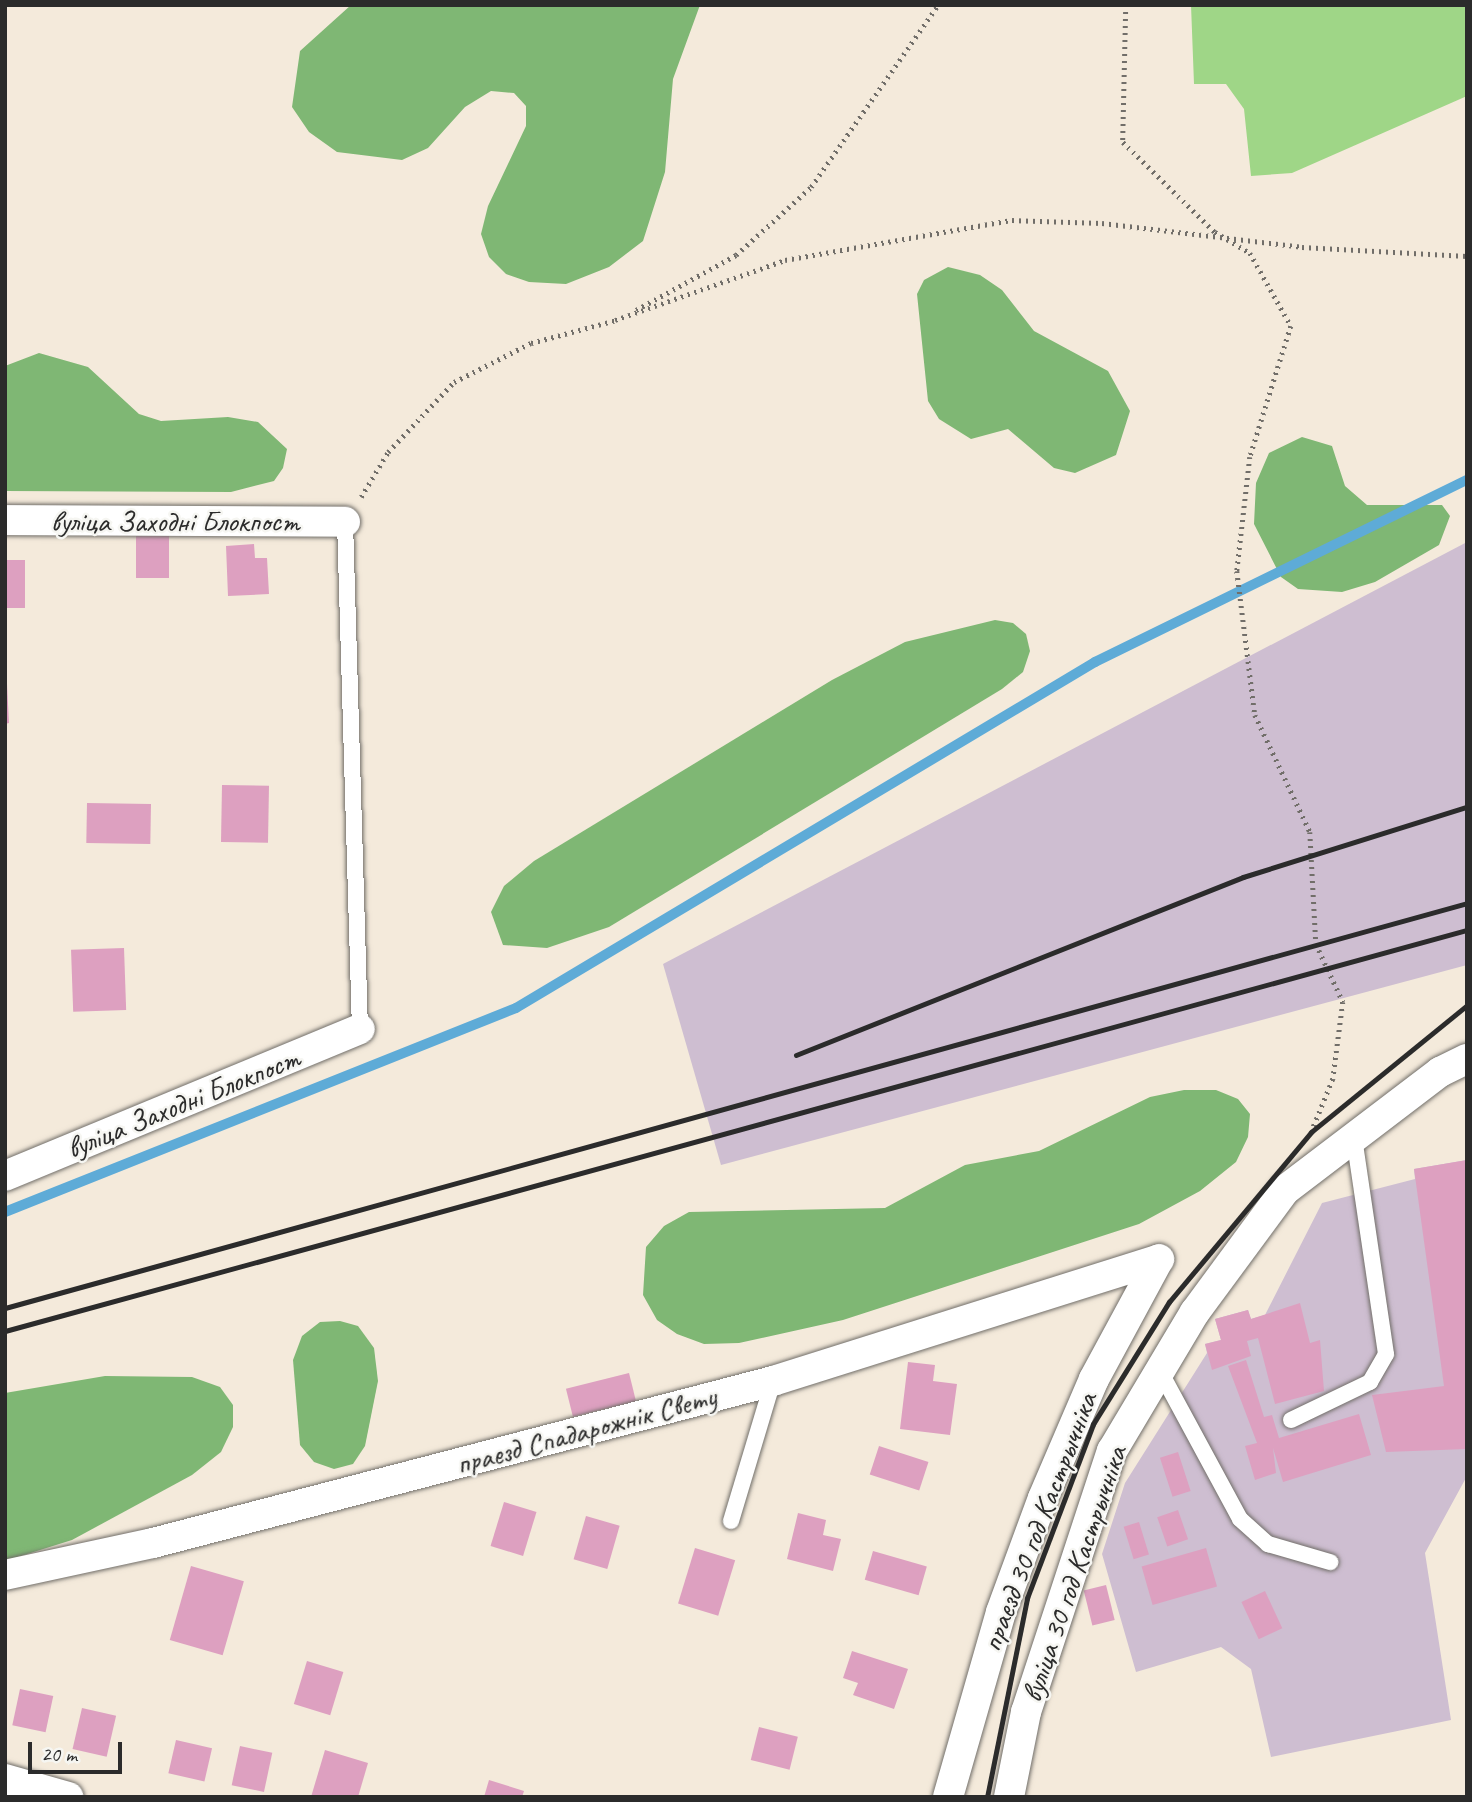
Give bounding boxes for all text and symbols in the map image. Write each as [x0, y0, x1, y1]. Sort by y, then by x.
street label: вуліца Заходні Блокпост [50, 503, 300, 539]
street label: вуліца Заходні Блокпост [61, 1040, 305, 1166]
street label: праезд Спадарожнік Свету [452, 1378, 720, 1482]
street label: праезд 30 год Кастрычніка [973, 1387, 1105, 1657]
street label: вуліца 30 год Кастрычніка [1013, 1440, 1135, 1708]
scale bar [32, 1728, 126, 1772]
text: 20 m [41, 1741, 77, 1767]

